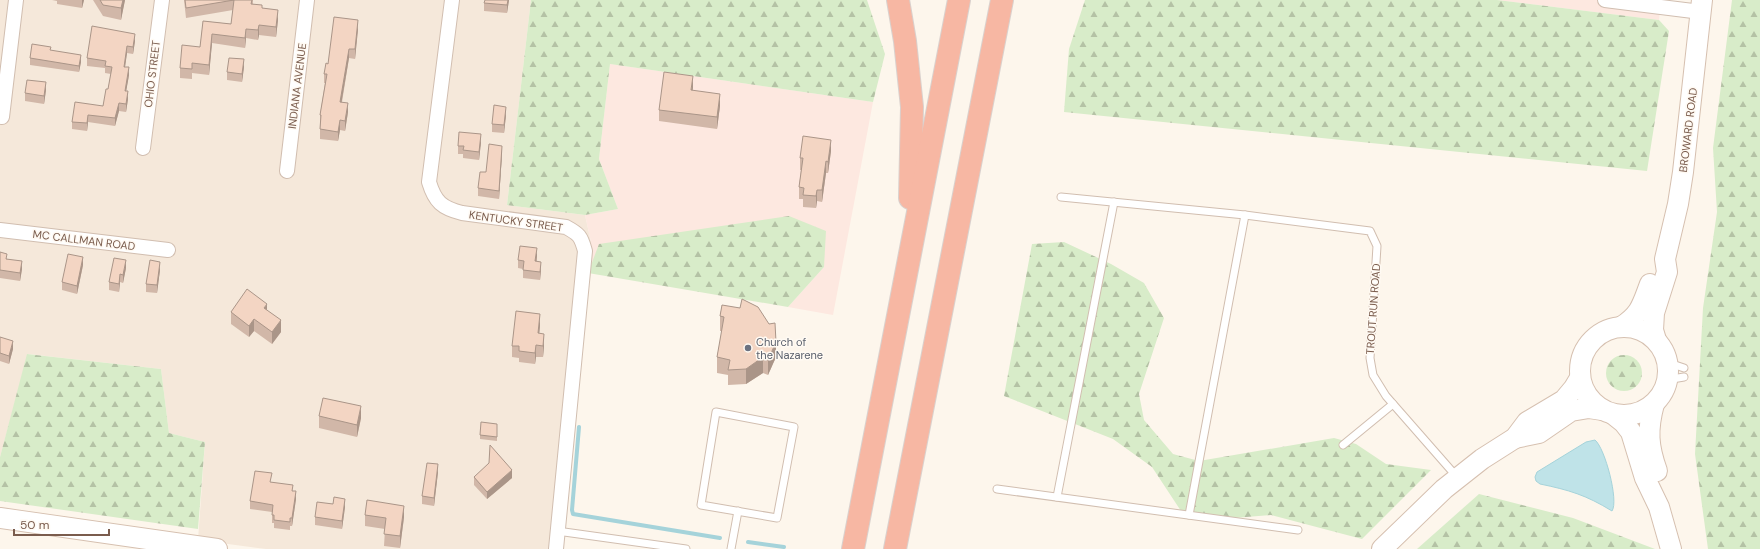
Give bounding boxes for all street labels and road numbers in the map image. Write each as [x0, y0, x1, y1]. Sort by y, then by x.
street label: OHIO STREET [141, 40, 163, 108]
street label: INDIANA AVENUE [285, 42, 309, 130]
street label: BROWARD ROAD [1676, 87, 1700, 173]
street label: KENTUCKY STREET [468, 207, 564, 235]
street label: MC CALLMAN ROAD [32, 227, 136, 253]
street label: TROUT RUN ROAD [1363, 263, 1383, 355]

